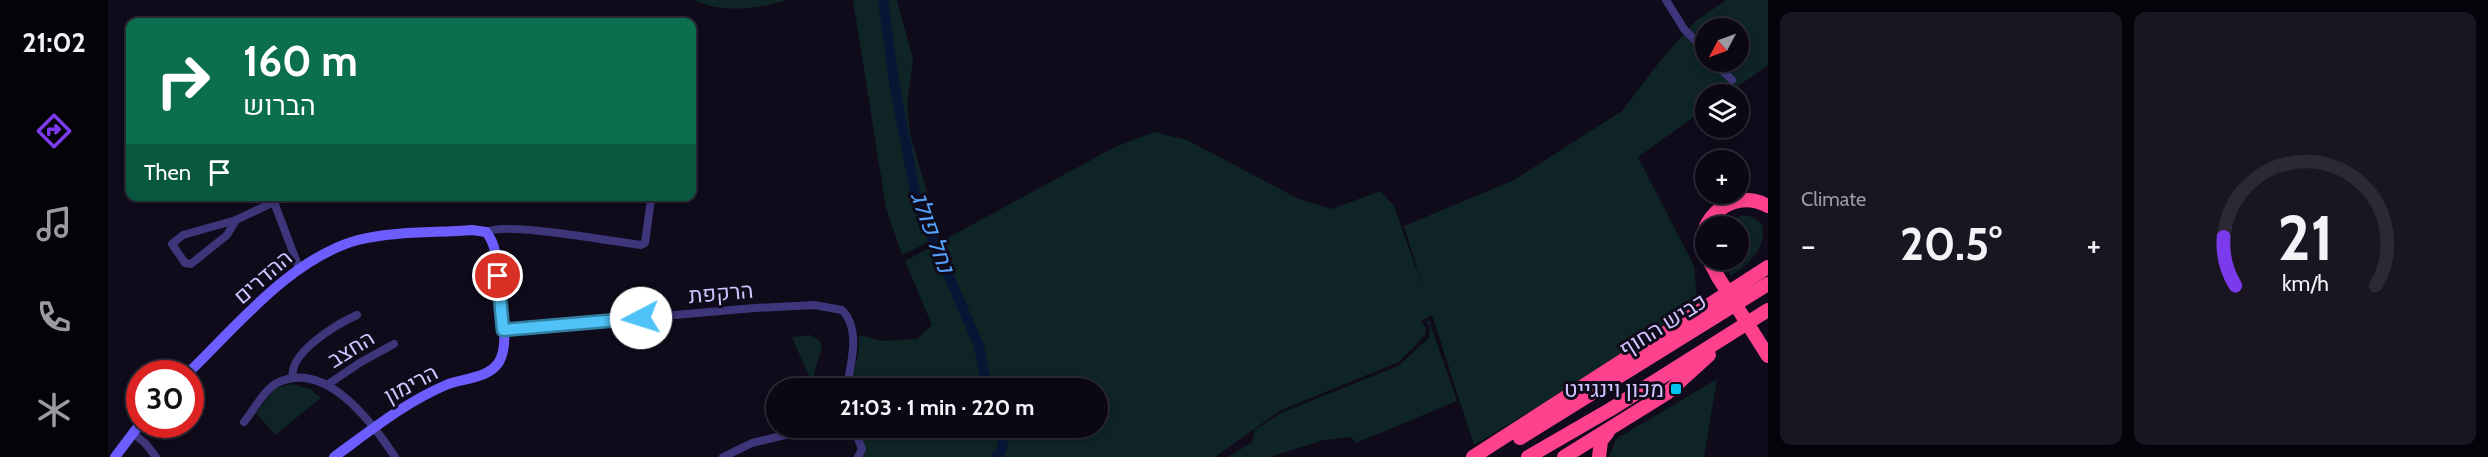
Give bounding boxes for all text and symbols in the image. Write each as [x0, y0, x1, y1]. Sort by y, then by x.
north arrow [1695, 18, 1749, 72]
map controls [1695, 18, 1749, 270]
text: 21:02 [22, 26, 86, 59]
text: 160 m [243, 35, 358, 87]
icon: right [144, 42, 222, 120]
button: layers [1695, 84, 1749, 138]
text: הברוש [243, 89, 316, 122]
icon: directions [33, 110, 75, 152]
button: + [1695, 150, 1749, 204]
icon: arrive [203, 156, 236, 189]
text: Then [144, 159, 191, 186]
water label: נחל פולג [905, 187, 962, 279]
text: Climate [1801, 187, 1866, 211]
text: 21 [2277, 200, 2333, 276]
icon: music [33, 203, 75, 245]
button: − [1695, 216, 1749, 270]
text: 20.5° [1900, 217, 2002, 271]
text: − [1801, 225, 1816, 265]
text: + [2086, 225, 2101, 265]
street label: ההדרים [228, 244, 298, 310]
pin [472, 250, 523, 301]
icon: arrive [481, 259, 514, 292]
text: km/h [2282, 270, 2328, 296]
street label: הרקפת [687, 277, 755, 309]
position arrow [609, 286, 673, 350]
street label: כביש החוף [1614, 288, 1712, 362]
icon: phone [33, 296, 75, 338]
street label: החצב [323, 324, 379, 374]
street label: הרימון [379, 359, 443, 409]
speed limit sign: 30 [126, 360, 204, 438]
place label: מכון וינגייט [1564, 376, 1664, 403]
marker: מכון וינגייט [1669, 382, 1683, 396]
icon: climate [33, 389, 75, 431]
text: 21:03 · 1 min · 220 m [840, 394, 1034, 421]

